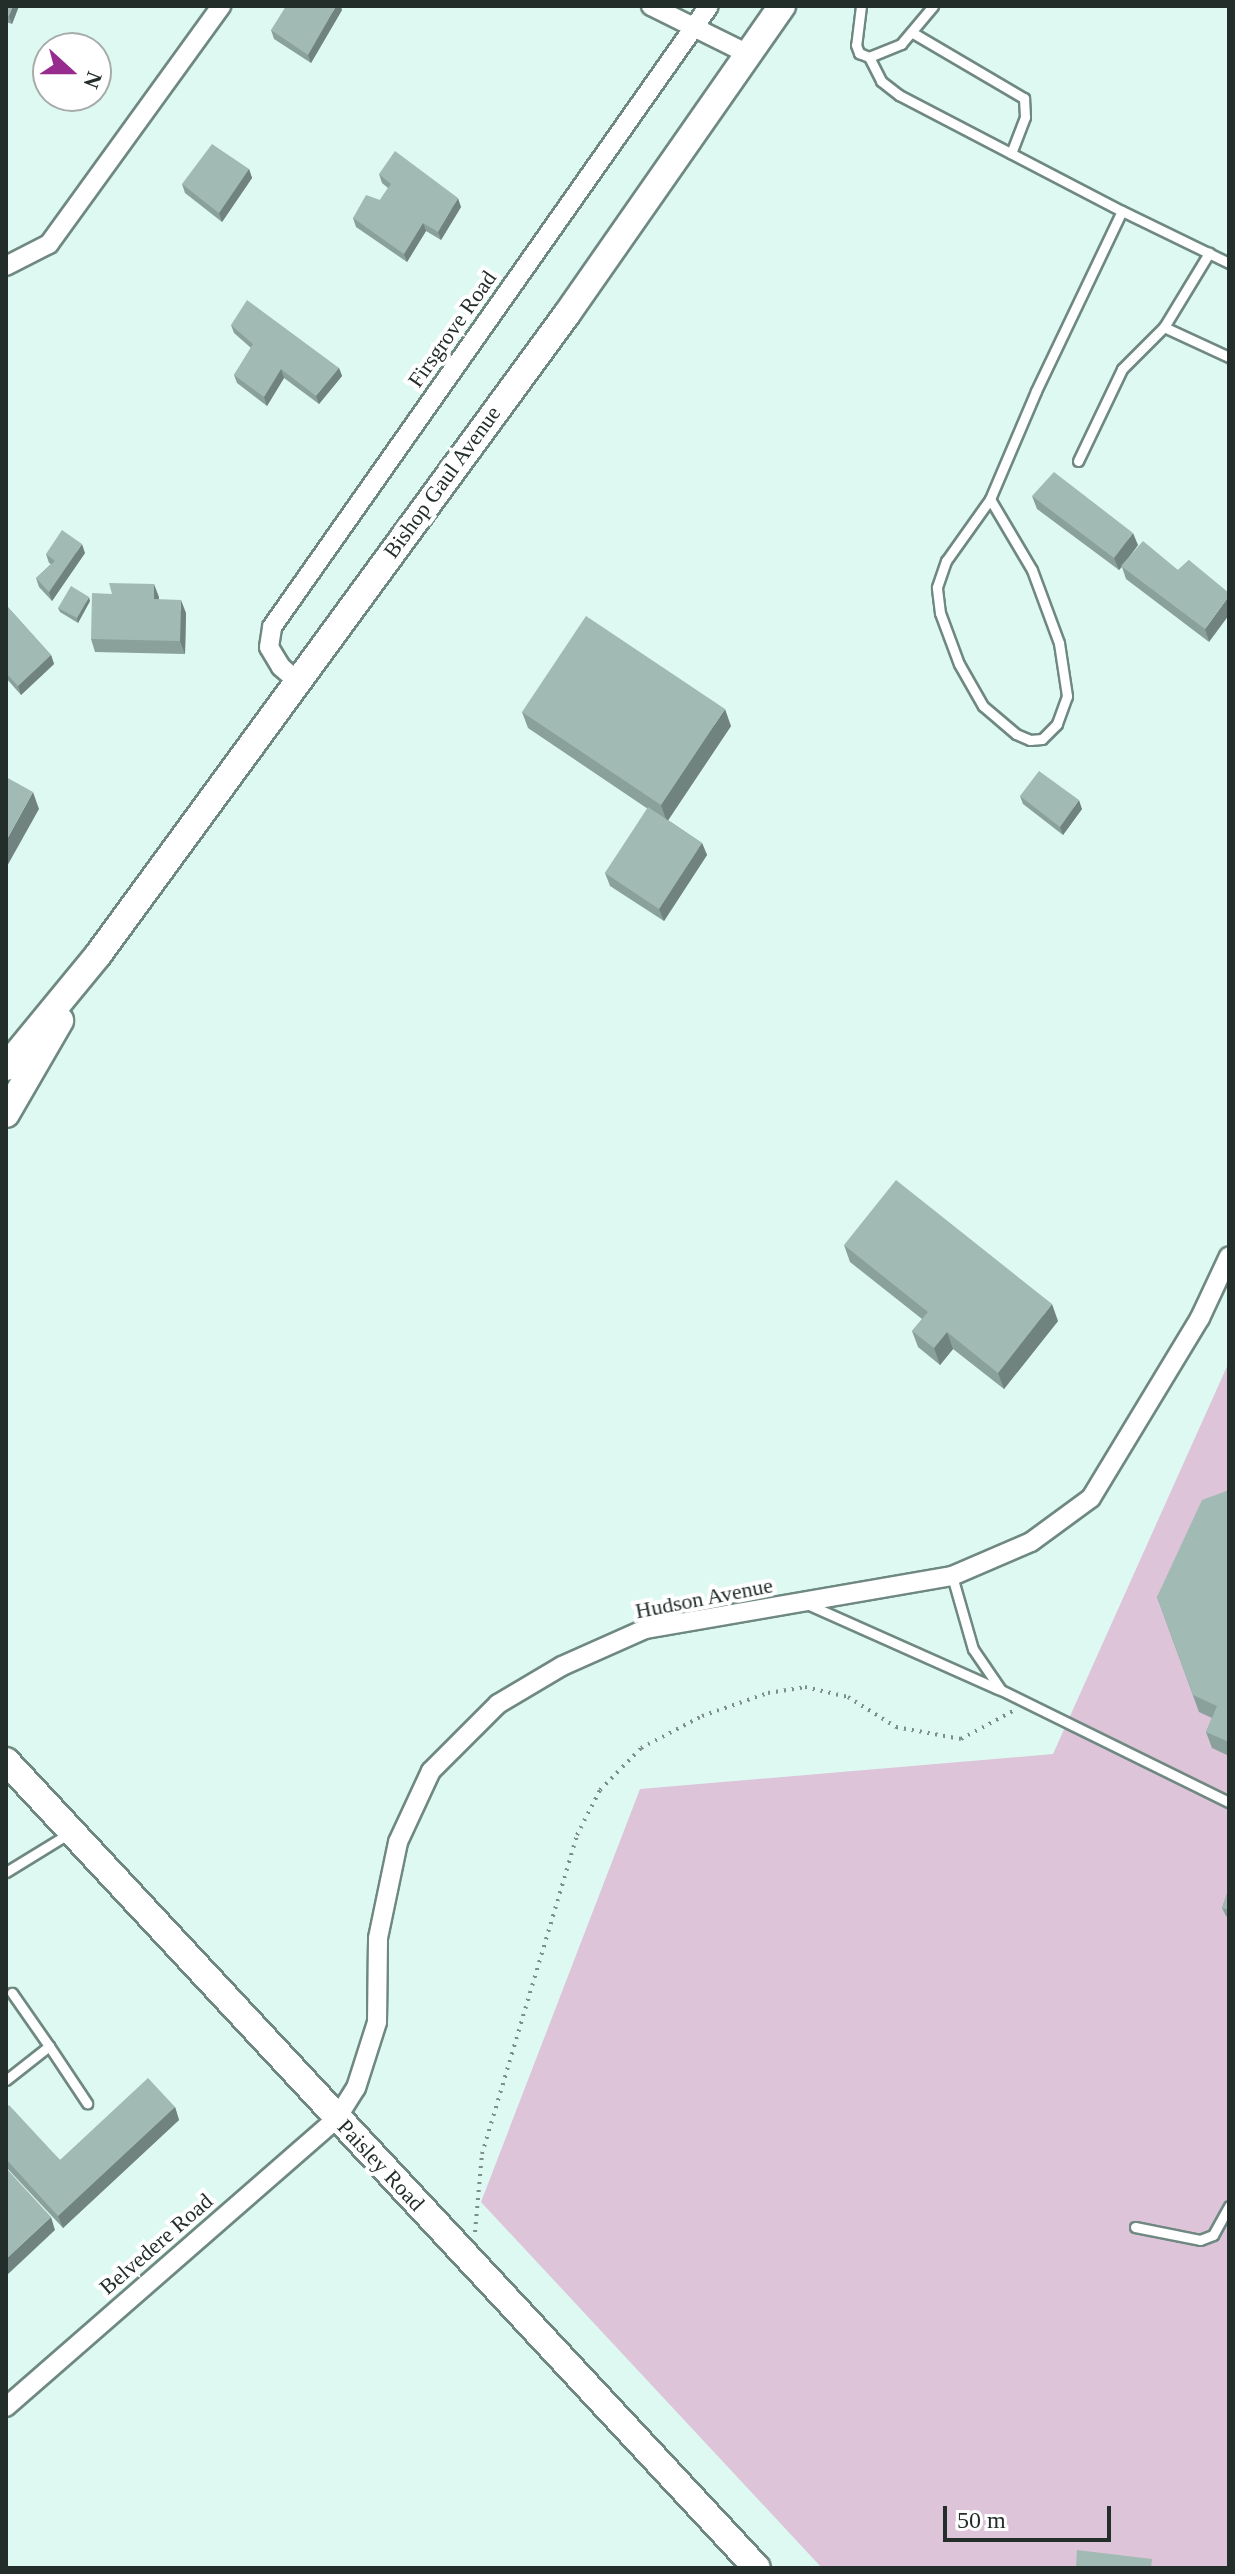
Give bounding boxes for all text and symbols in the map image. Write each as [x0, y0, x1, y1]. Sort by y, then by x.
north arrow [32, 32, 112, 112]
text: N [78, 68, 108, 92]
street label: Firsgrove Road [402, 266, 502, 392]
street label: Bishop Gaul Avenue [378, 400, 506, 564]
street label: Hudson Avenue [632, 1572, 776, 1624]
street label: Paisley Road [332, 2114, 430, 2216]
street label: Belvedere Road [94, 2188, 218, 2300]
scale bar [947, 2490, 1115, 2540]
text: 50 m [957, 2507, 1006, 2533]

